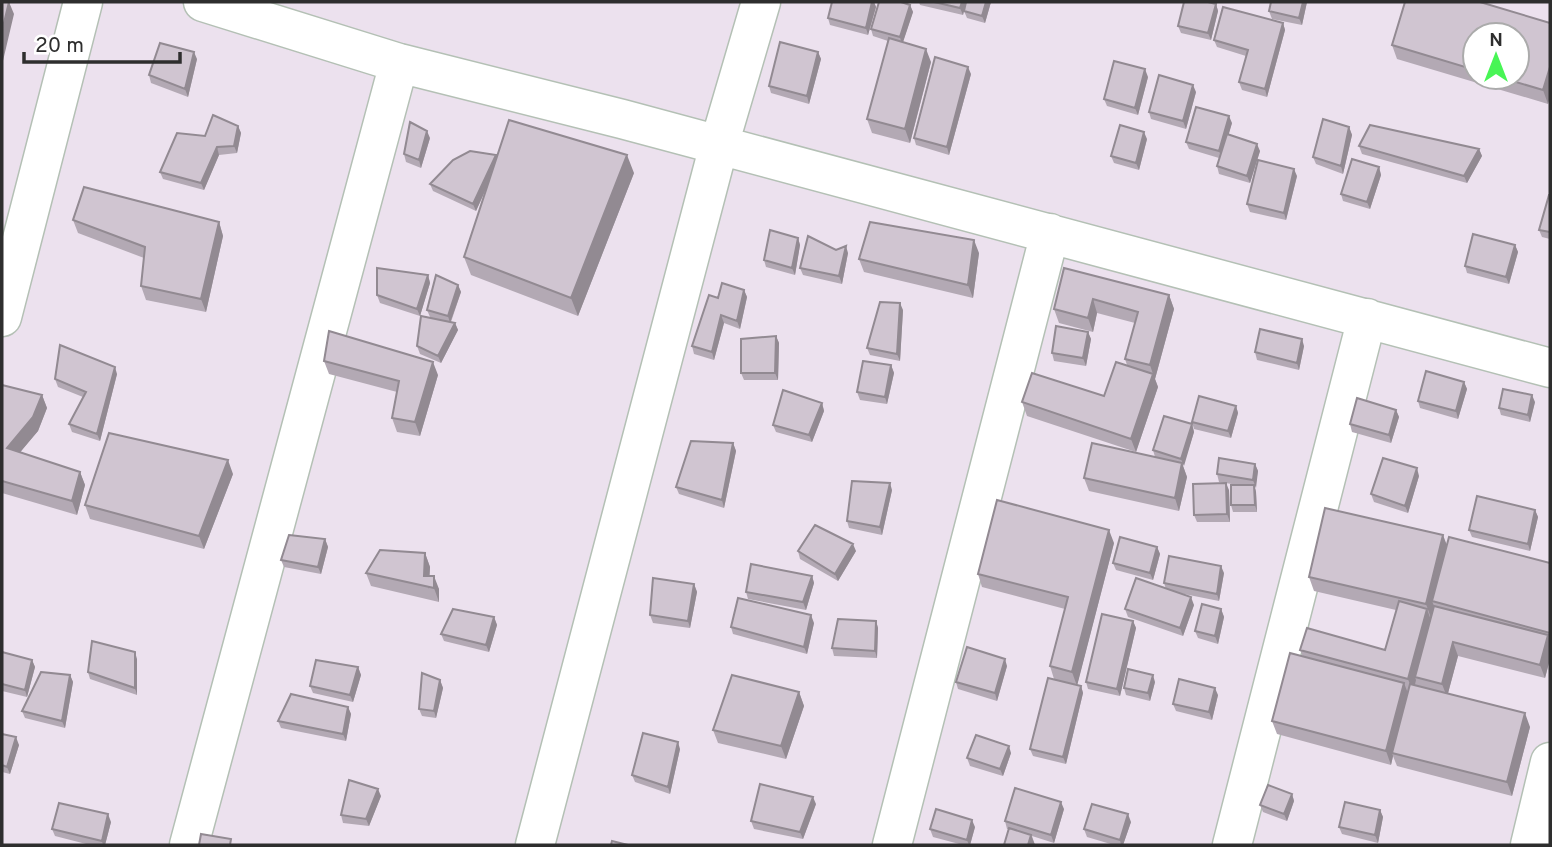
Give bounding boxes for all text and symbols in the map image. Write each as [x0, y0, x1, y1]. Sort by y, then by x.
scale bar [24, 21, 180, 65]
north arrow [1461, 21, 1531, 91]
text: N [1489, 29, 1503, 53]
text: 20 m [35, 33, 84, 60]

